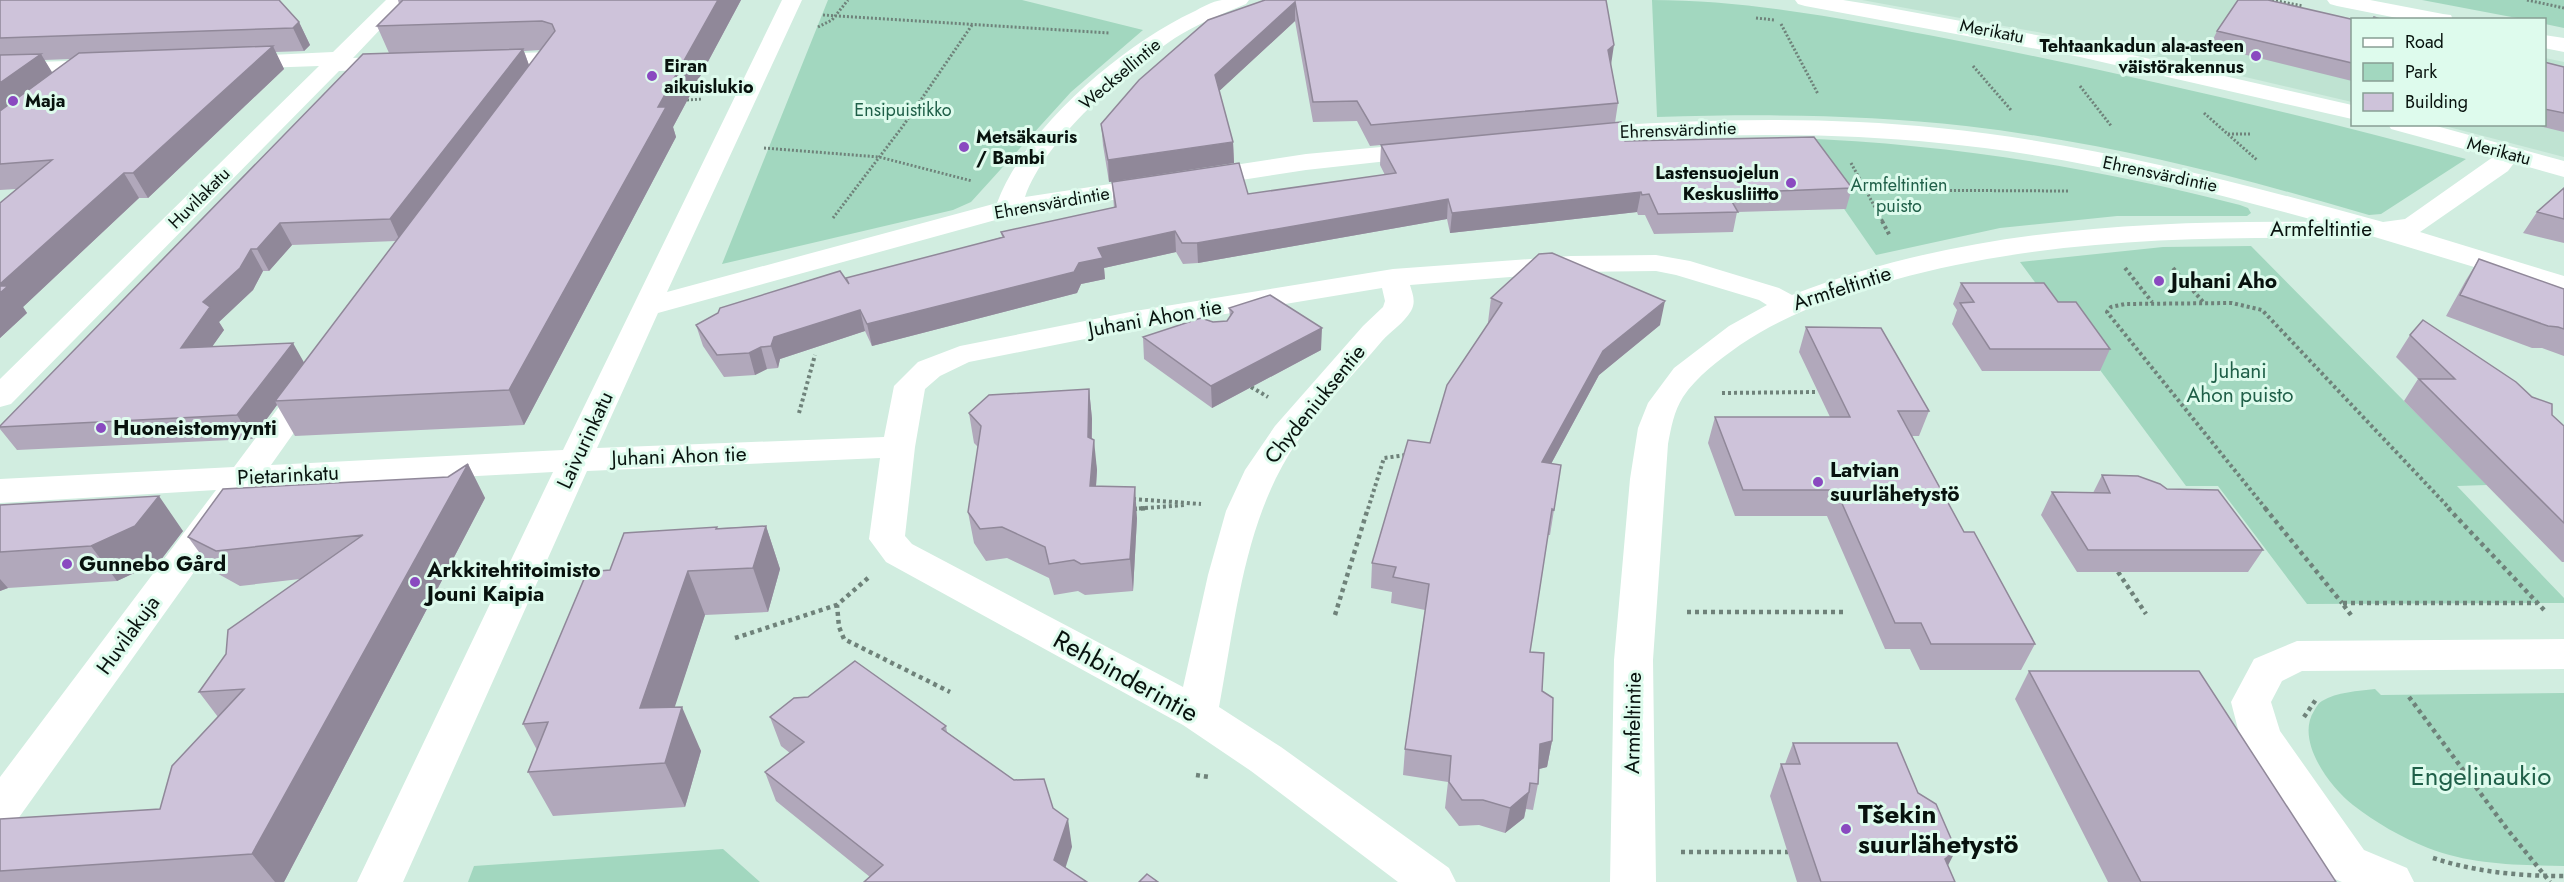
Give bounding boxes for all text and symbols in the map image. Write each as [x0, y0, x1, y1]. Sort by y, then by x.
street label: Merikatu [1958, 12, 2026, 50]
legend [2351, 18, 2546, 126]
text: Road [2405, 29, 2444, 55]
street label: Wecksellintie [1074, 32, 1166, 116]
place label: Tehtaankadun ala-asteen väistörakennus [2040, 33, 2244, 80]
marker: Tehtaankadun ala-asteen väistörakennus [2249, 49, 2263, 63]
place label: Eiran aikuislukio [664, 53, 754, 100]
text: Park [2405, 59, 2437, 85]
marker: Eiran aikuislukio [645, 69, 659, 83]
place label: Maja [25, 88, 65, 114]
text: Building [2405, 89, 2468, 115]
marker: Maja [6, 94, 20, 108]
park label: Ensipuistikko [854, 97, 952, 123]
street label: Ehrensvärdintie [1619, 115, 1737, 145]
place label: Metsäkauris / Bambi [976, 124, 1077, 171]
street label: Merikatu [2464, 130, 2534, 172]
marker: Metsäkauris / Bambi [957, 140, 971, 154]
street label: Ehrensvärdintie [2100, 149, 2220, 199]
place label: Lastensuojelun Keskusliitto [1655, 160, 1779, 207]
street label: Huvilakatu [162, 161, 236, 235]
park label: Armfeltintien puisto [1851, 172, 1947, 219]
marker: Lastensuojelun Keskusliitto [1784, 176, 1798, 190]
street label: Ehrensvärdintie [992, 180, 1112, 226]
street label: Armfeltintie [2270, 214, 2372, 244]
street label: Armfeltintie [1789, 258, 1895, 318]
place label: Juhani Aho [2167, 266, 2277, 296]
marker: Juhani Aho [2152, 274, 2166, 288]
street label: Juhani Ahon tie [1083, 291, 1224, 345]
street label: Chydeniuksentie [1257, 338, 1373, 470]
park label: Juhani Ahon puisto [2186, 356, 2294, 410]
street label: Laivurinkatu [549, 386, 621, 494]
place label: Huoneistomyynti [113, 413, 277, 443]
marker: Huoneistomyynti [94, 421, 108, 435]
street label: Juhani Ahon tie [608, 439, 747, 473]
place label: Latvian suurlähetystö [1830, 455, 1960, 509]
street label: Pietarinkatu [236, 457, 340, 493]
marker: Latvian suurlähetystö [1811, 475, 1825, 489]
place label: Gunnebo Gård [79, 549, 226, 579]
place label: Arkkitehtitoimisto Jouni Kaipia [423, 555, 601, 609]
marker: Gunnebo Gård [60, 557, 74, 571]
marker: Arkkitehtitoimisto Jouni Kaipia [408, 575, 422, 589]
street label: Huvilakuja [89, 589, 167, 681]
street label: Rehbinderintie [1046, 620, 1206, 732]
street label: Armfeltintie [1617, 672, 1649, 774]
park label: Engelinaukio [2410, 757, 2552, 795]
place label: Tšekin suurlähetystö [1858, 795, 2019, 863]
marker: Tšekin suurlähetystö [1839, 822, 1853, 836]

